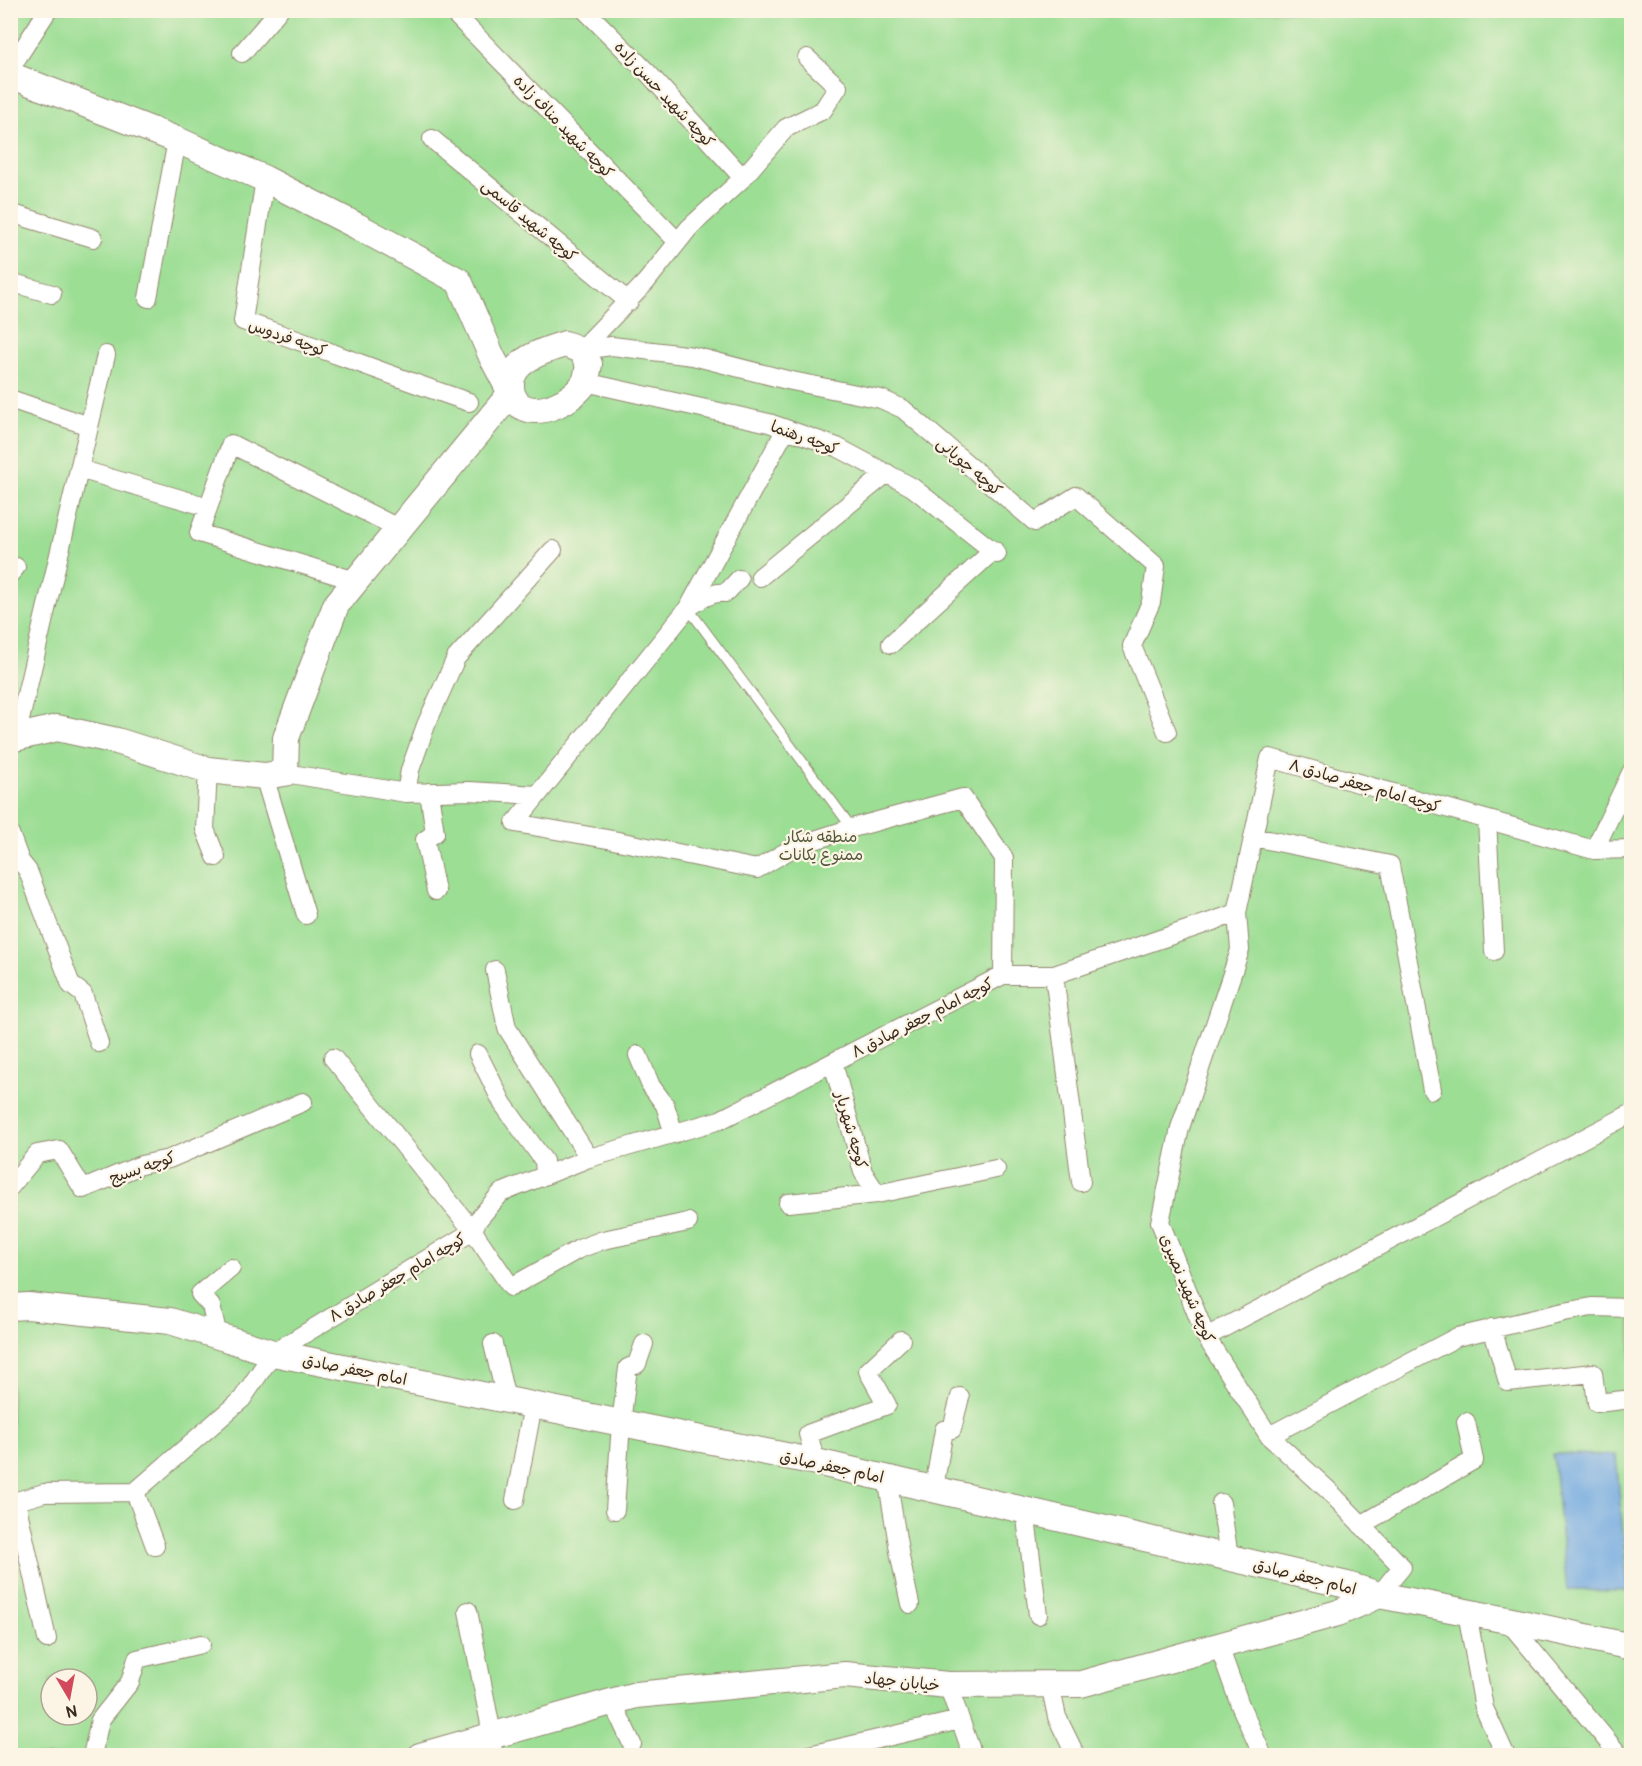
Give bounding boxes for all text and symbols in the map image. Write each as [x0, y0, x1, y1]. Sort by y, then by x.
street label: کوچه شهید حسن زاده [610, 37, 719, 152]
street label: کوچه شهید مناف زاده [509, 71, 618, 183]
street label: کوچه شهید قاسمی [478, 175, 581, 267]
street label: کوچه فردوس [246, 315, 330, 361]
street label: کوچه رهنما [768, 416, 842, 460]
street label: کوچه چوپانی [933, 433, 1006, 501]
street label: کوچه امام جعفر صادق ۸ [1286, 755, 1443, 819]
park label: منطقه شکار ممنوع یکانات [779, 827, 863, 866]
street label: کوچه امام جعفر صادق ۸ [848, 973, 998, 1064]
street label: کوچه شهریار [830, 1087, 872, 1171]
street label: کوچه بسیج [107, 1147, 178, 1189]
street label: کوچه امام جعفر صادق ۸ [325, 1229, 471, 1328]
street label: کوچه شهید نصیری [1155, 1231, 1219, 1346]
street label: امام جعفر صادق [301, 1350, 409, 1392]
street label: امام جعفر صادق [777, 1446, 886, 1490]
street label: امام جعفر صادق [1250, 1554, 1359, 1601]
north arrow [39, 1667, 99, 1727]
street label: خیابان جهاد [863, 1668, 941, 1696]
text: N [64, 1700, 78, 1722]

